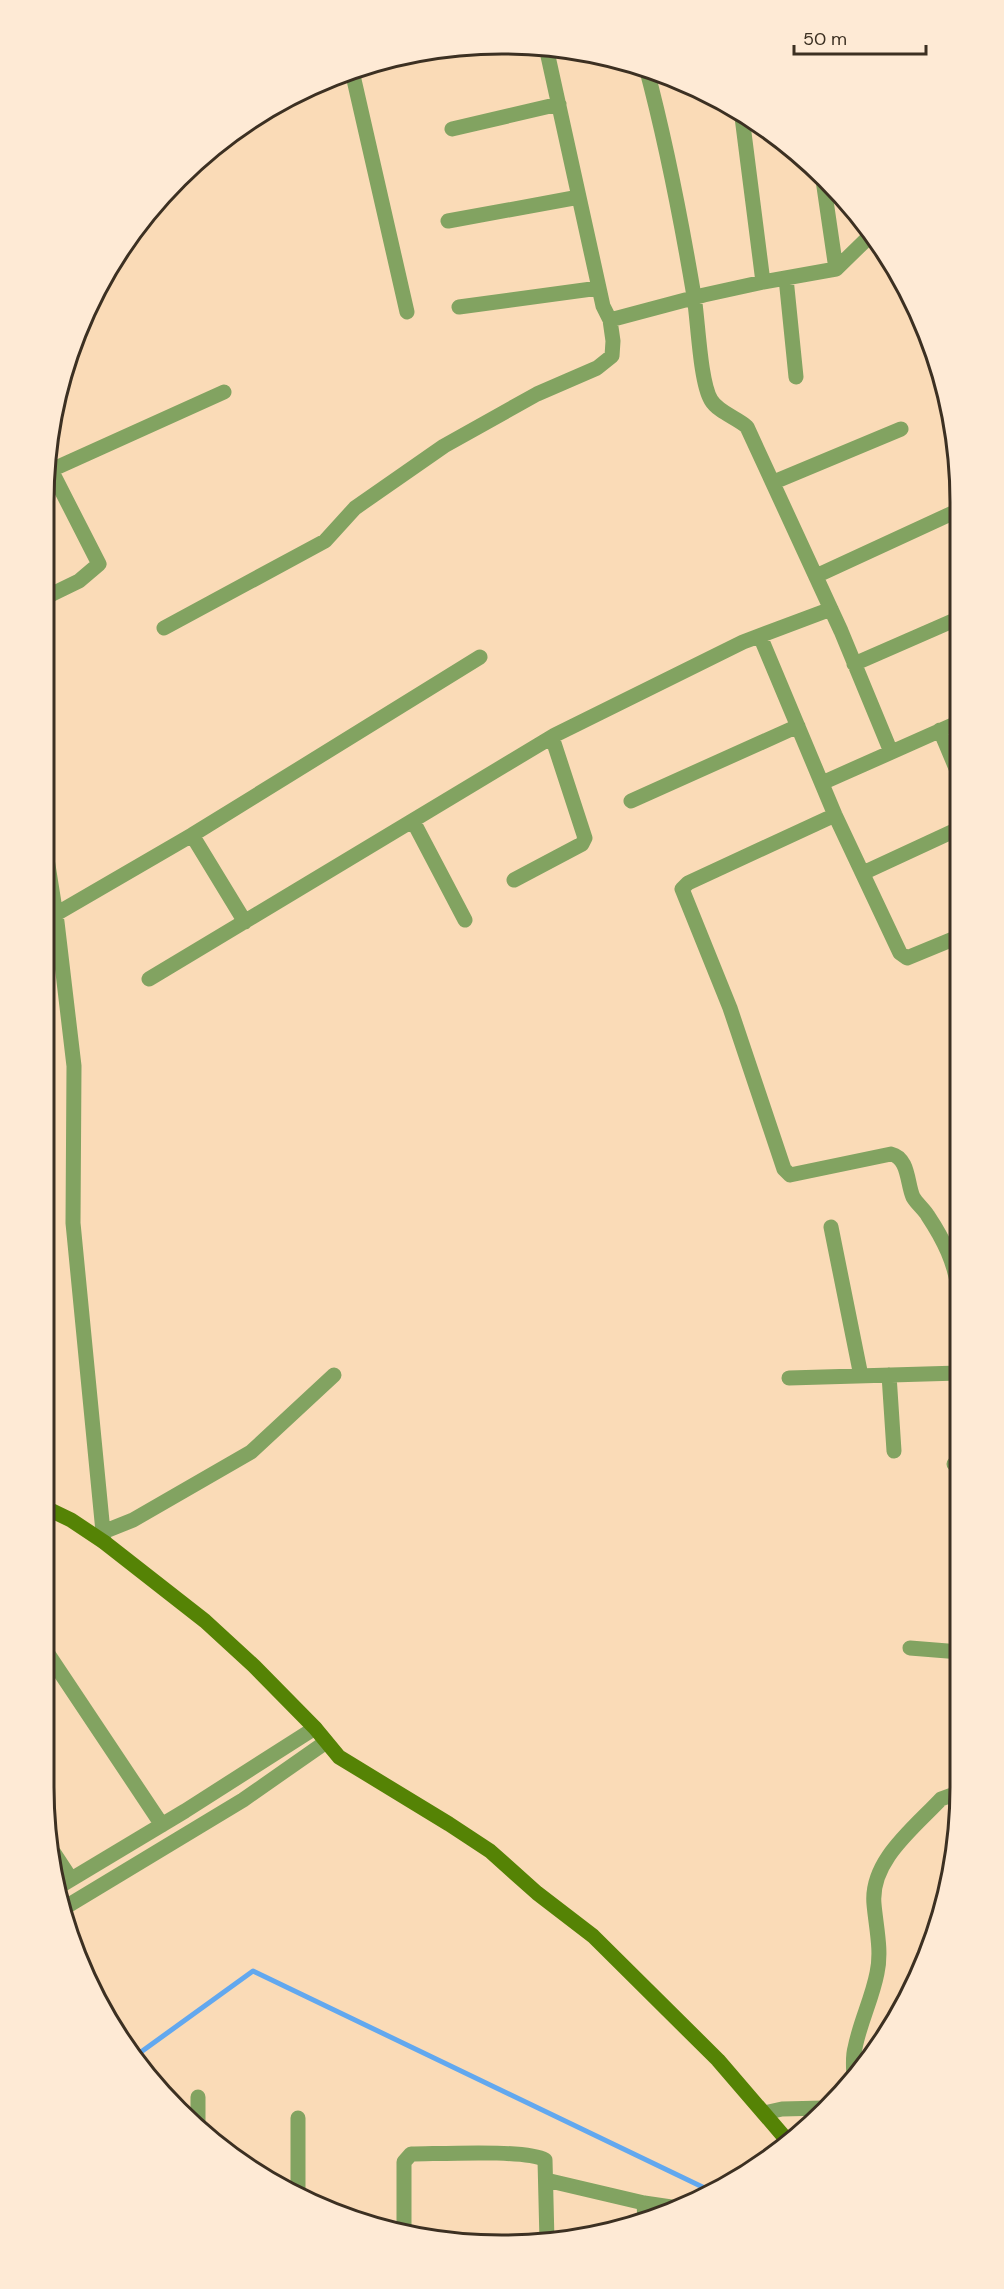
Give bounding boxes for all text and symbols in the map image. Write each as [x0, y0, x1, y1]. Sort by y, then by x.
scale bar [794, 18, 926, 56]
text: 50 m [803, 27, 847, 51]

